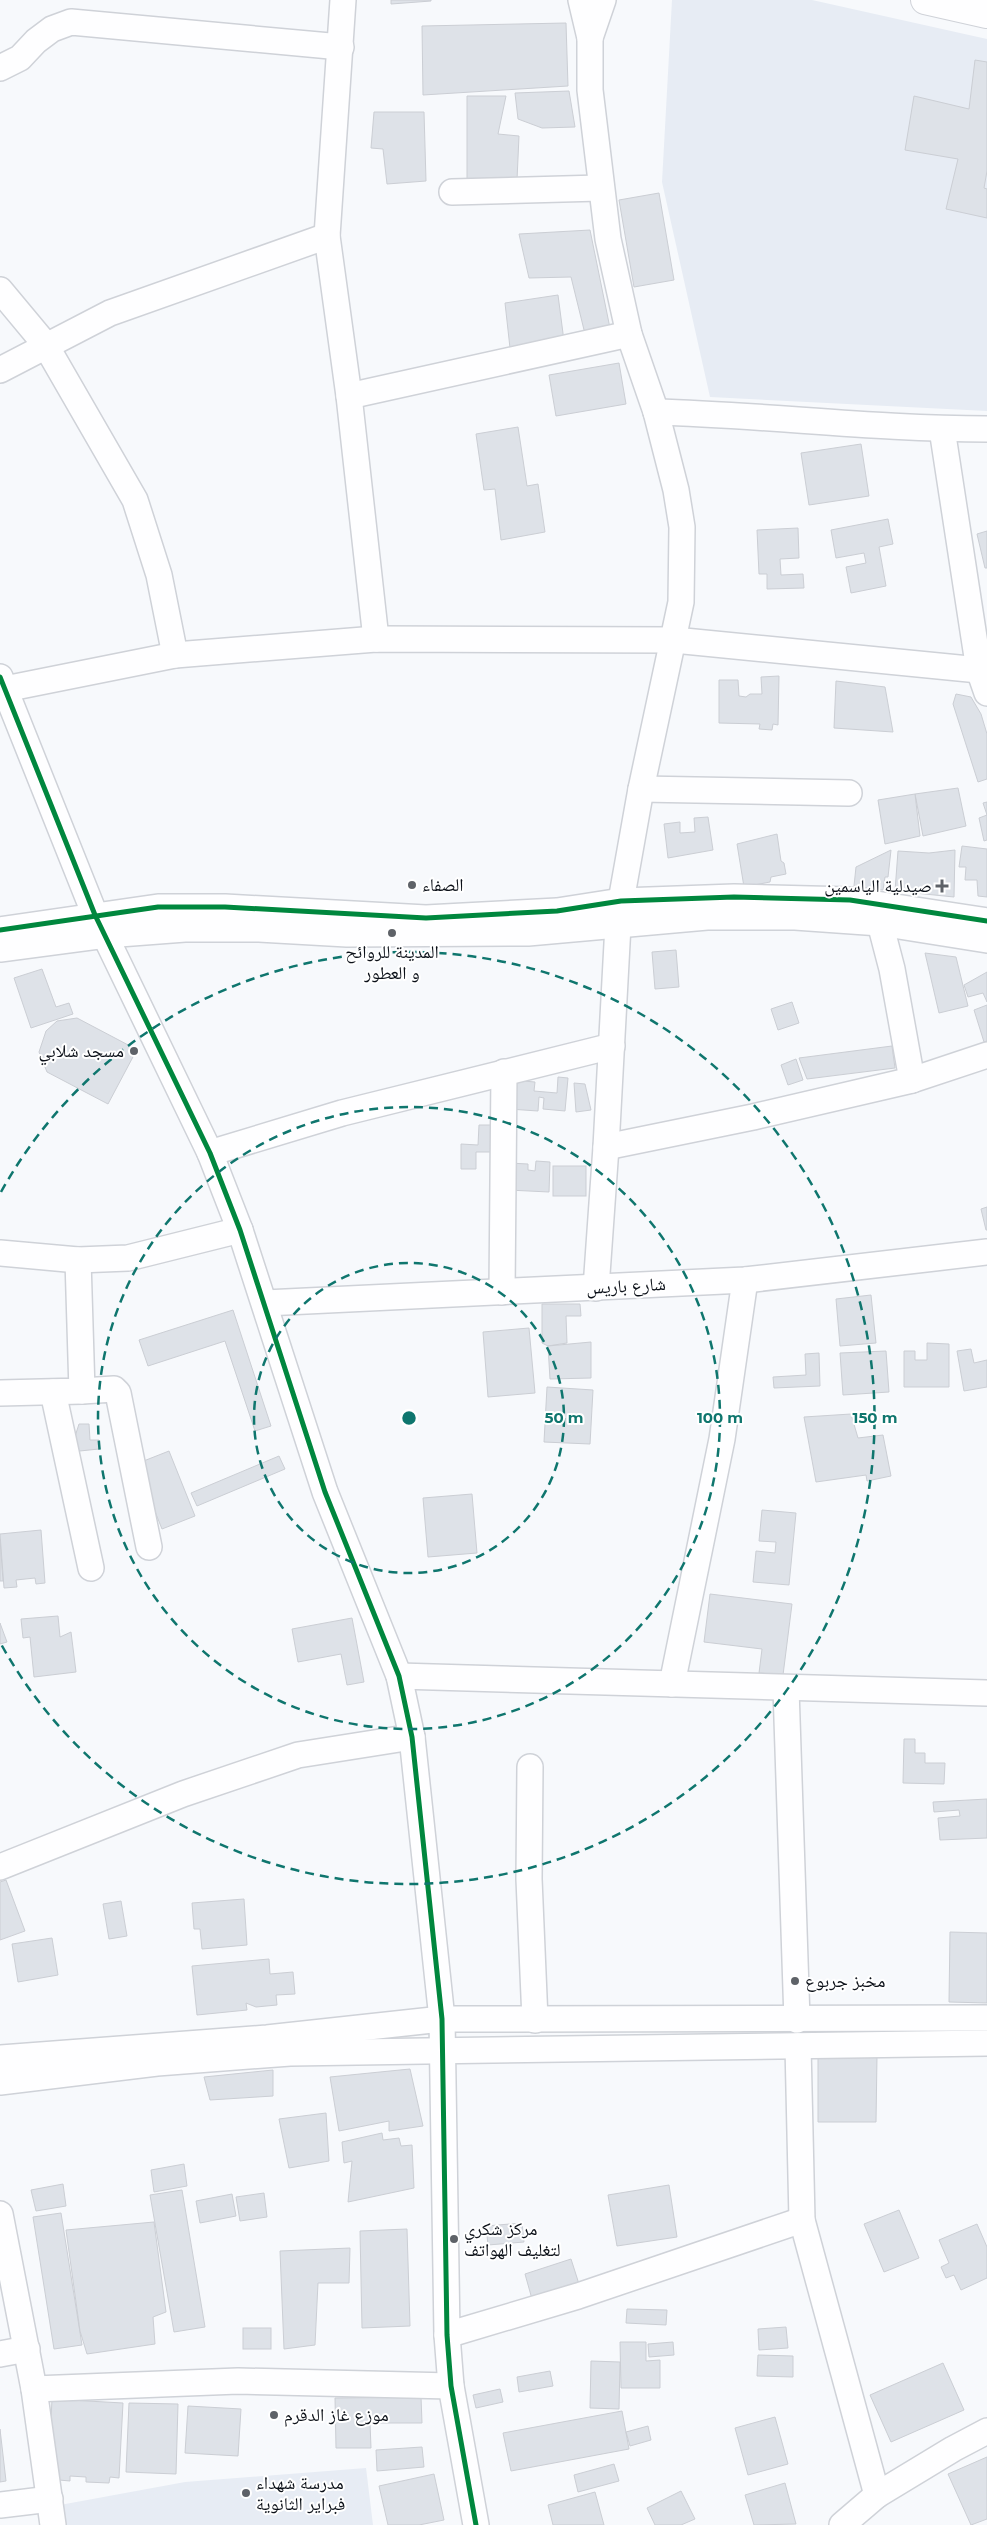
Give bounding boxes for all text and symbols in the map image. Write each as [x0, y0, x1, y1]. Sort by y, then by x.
place label: الصفاء [422, 874, 464, 896]
place label: صيدلية الياسمين [824, 875, 932, 897]
marker: الصفاء [406, 879, 418, 891]
marker: صيدلية الياسمين [936, 880, 948, 892]
marker: المدينة للروائح و العطور [386, 927, 398, 939]
place label: المدينة للروائح و العطور [345, 941, 439, 984]
place label: مسجد شلابي [38, 1040, 124, 1066]
marker: مسجد شلابي [128, 1045, 140, 1057]
street label: شارع باريس [586, 1273, 666, 1299]
text: 50 m [544, 1408, 584, 1427]
text: 100 m [697, 1408, 743, 1427]
text: 150 m [853, 1408, 897, 1427]
centre of rings [400, 1409, 418, 1427]
place label: مخبز جربوع [805, 1970, 885, 1992]
marker: مخبز جربوع [789, 1975, 801, 1987]
place label: مركز شكري لتغليف الهواتف [464, 2218, 561, 2261]
marker: مركز شكري لتغليف الهواتف [448, 2233, 460, 2245]
place label: موزع غاز الدقرم [284, 2404, 389, 2427]
marker: موزع غاز الدقرم [268, 2409, 280, 2421]
place label: مدرسة شهداء فبراير الثانوية [256, 2472, 345, 2515]
marker: مدرسة شهداء فبراير الثانوية [240, 2487, 252, 2499]

